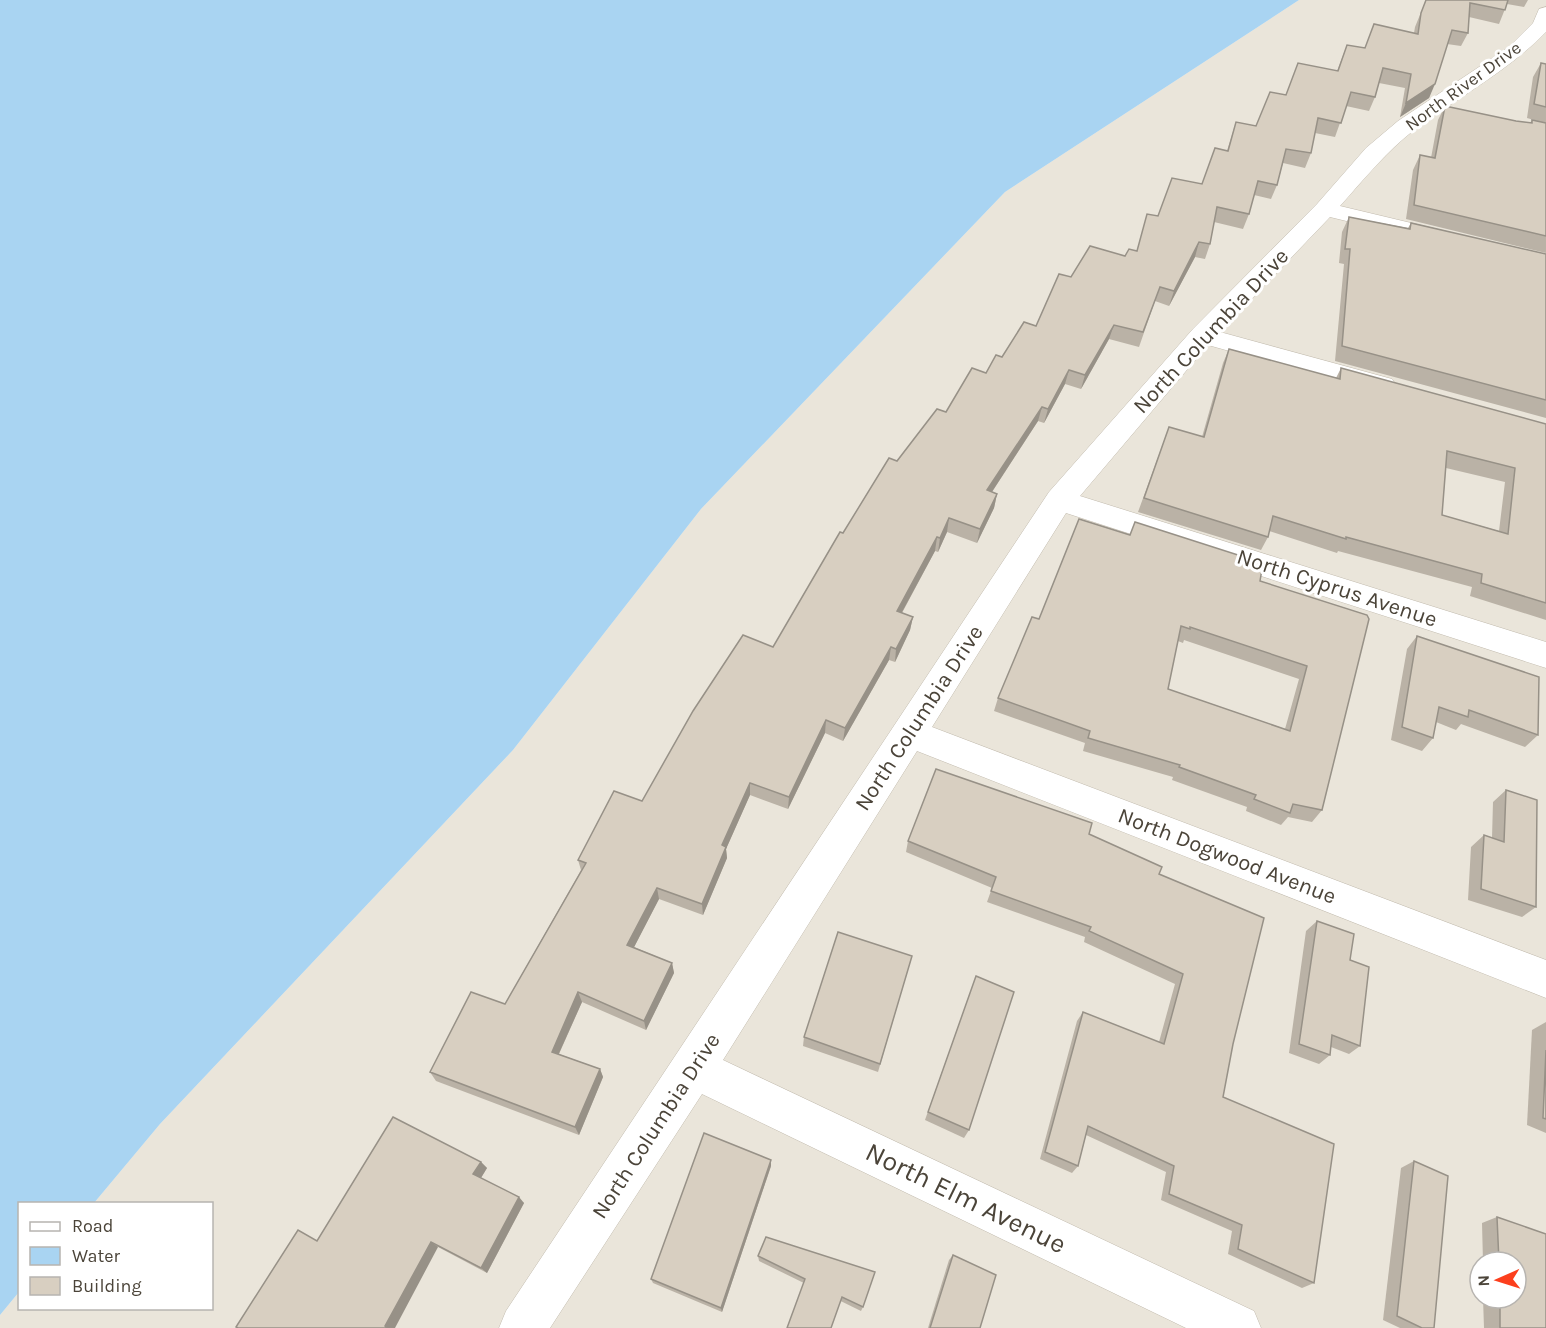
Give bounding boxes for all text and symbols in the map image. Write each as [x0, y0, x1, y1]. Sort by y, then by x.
street label: North River Drive [1401, 37, 1525, 135]
street label: North Columbia Drive [1128, 243, 1294, 419]
street label: North Cyprus Avenue [1234, 543, 1440, 633]
street label: North Columbia Drive [849, 620, 989, 816]
street label: North Dogwood Avenue [1114, 802, 1340, 910]
street label: North Columbia Drive [586, 1028, 726, 1224]
street label: North Elm Avenue [861, 1136, 1071, 1260]
legend [18, 1202, 213, 1310]
text: Road [72, 1215, 113, 1237]
text: Water [72, 1245, 120, 1267]
north arrow [1468, 1250, 1528, 1310]
text: Building [72, 1275, 142, 1297]
text: N [1474, 1275, 1493, 1287]

